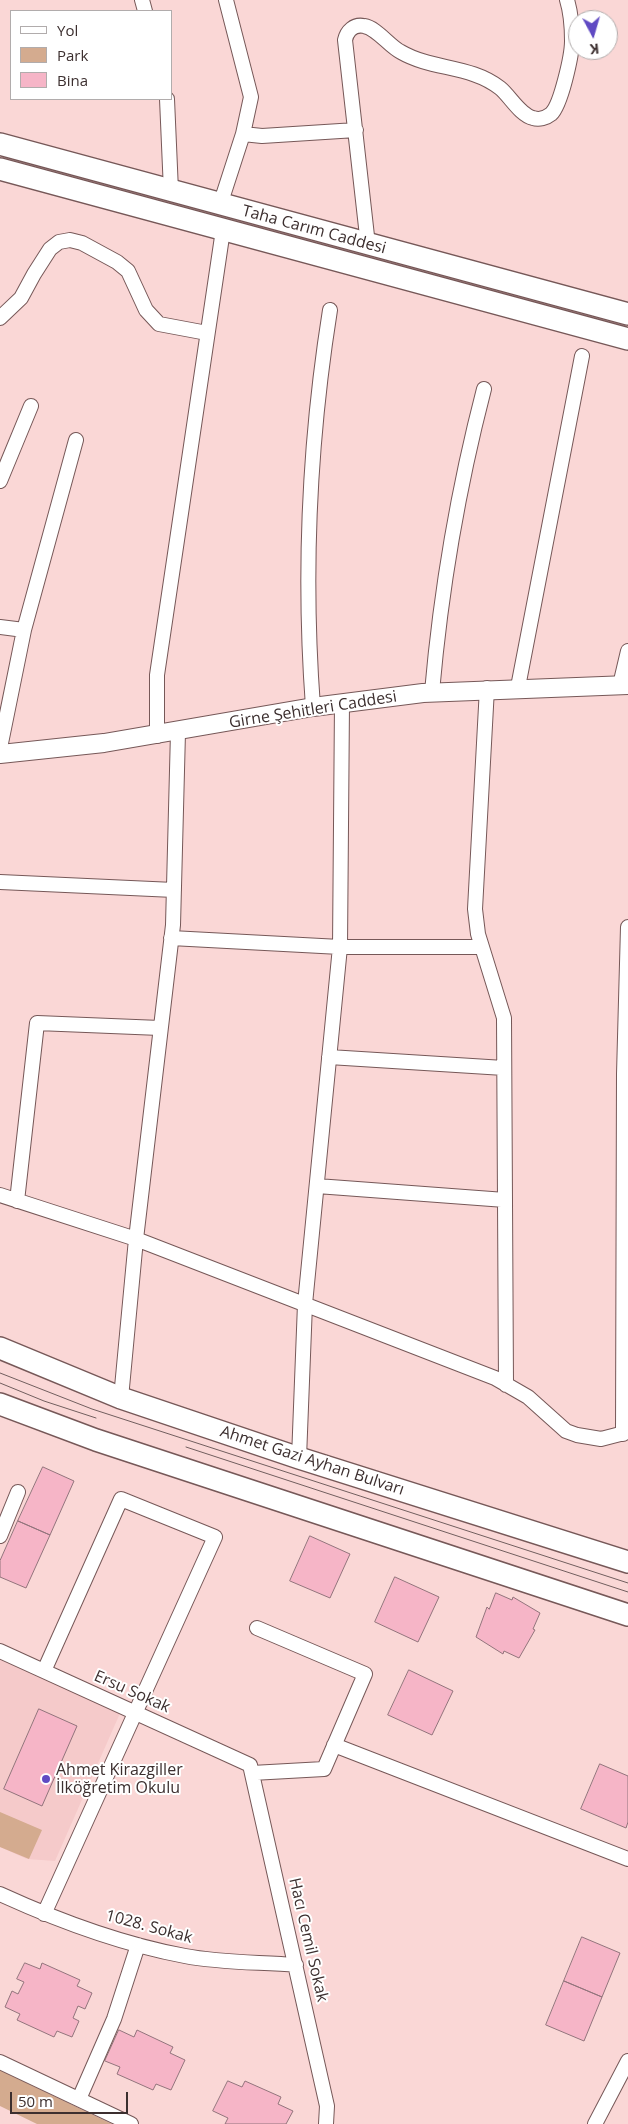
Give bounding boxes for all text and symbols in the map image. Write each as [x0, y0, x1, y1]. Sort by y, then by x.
legend [10, 10, 172, 100]
north arrow [568, 10, 618, 60]
text: Yol [57, 20, 78, 40]
text: K [589, 39, 600, 59]
text: Park [57, 45, 88, 65]
text: Bina [57, 70, 88, 90]
street label: Taha Carım Caddesi [240, 202, 388, 258]
street label: Girne Şehitleri Caddesi [228, 687, 398, 733]
street label: Ahmet Gazi Ayhan Bulvarı [218, 1422, 406, 1500]
street label: Ersu Sokak [91, 1667, 173, 1717]
place label: Ahmet Kirazgiller İlköğretim Okulu [56, 1760, 183, 1798]
marker: Ahmet Kirazgiller İlköğretim Okulu [40, 1773, 52, 1785]
street label: Hacı Cemil Sokak [284, 1876, 332, 2004]
street label: 1028. Sokak [104, 1906, 194, 1948]
scale bar [12, 2082, 130, 2114]
text: 50 m [18, 2091, 53, 2111]

